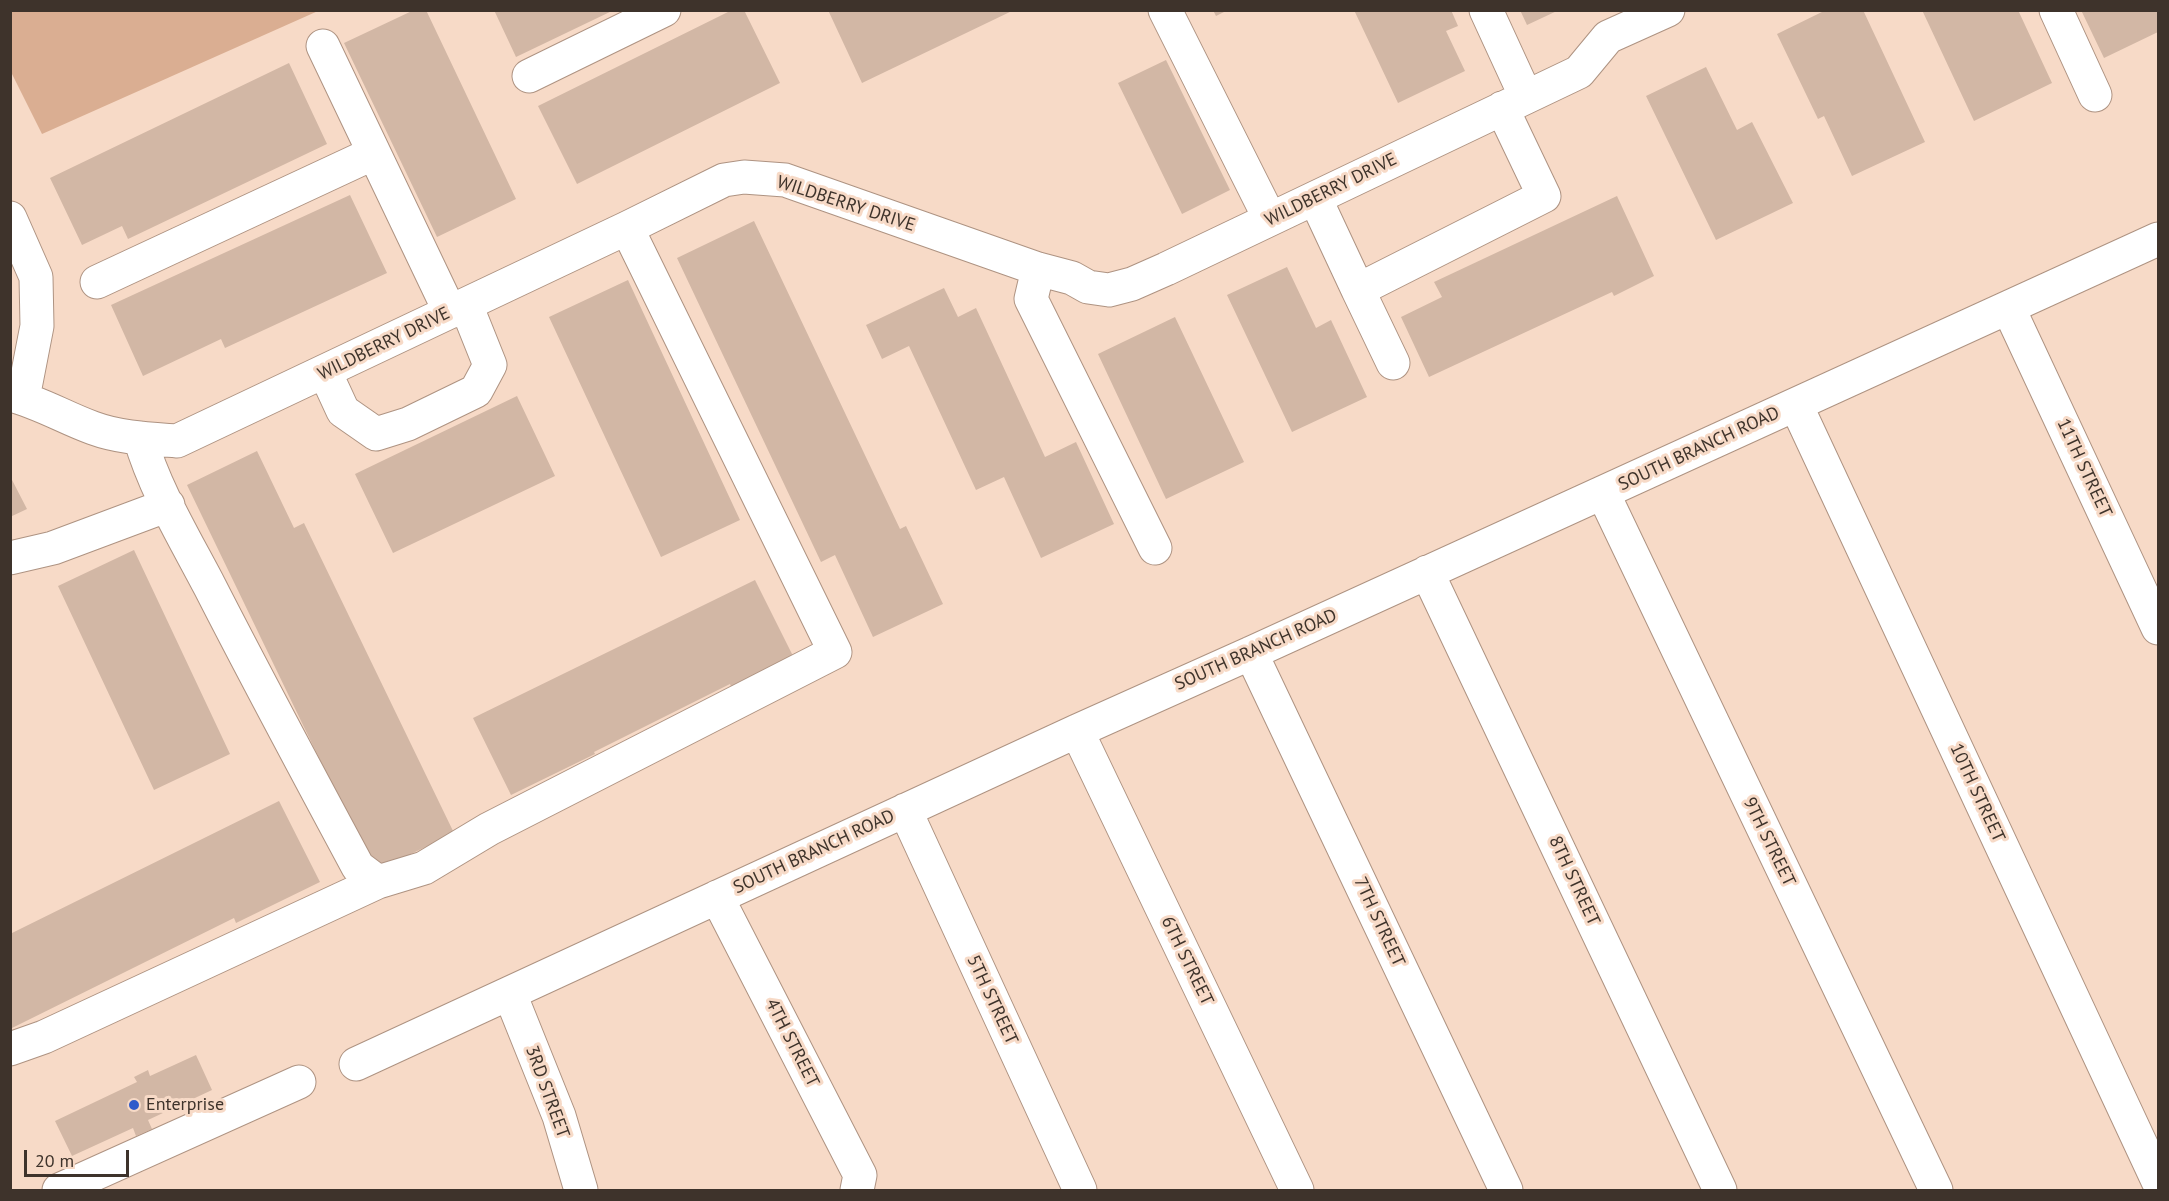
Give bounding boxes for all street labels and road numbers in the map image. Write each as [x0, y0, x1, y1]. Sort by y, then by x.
street label: WILDBERRY DRIVE [1261, 149, 1401, 231]
street label: WILDBERRY DRIVE [774, 171, 918, 237]
street label: WILDBERRY DRIVE [314, 303, 454, 385]
street label: SOUTH BRANCH ROAD [1615, 402, 1783, 496]
street label: 11TH STREET [2052, 415, 2116, 521]
street label: SOUTH BRANCH ROAD [1172, 605, 1340, 695]
street label: 10TH STREET [1945, 740, 2009, 846]
street label: 9TH STREET [1738, 794, 1800, 890]
street label: SOUTH BRANCH ROAD [730, 805, 898, 899]
street label: 8TH STREET [1544, 833, 1604, 929]
street label: 7TH STREET [1349, 874, 1409, 970]
street label: 6TH STREET [1156, 913, 1218, 1009]
street label: 5TH STREET [962, 952, 1022, 1048]
street label: 4TH STREET [761, 995, 823, 1091]
street label: 3RD STREET [520, 1043, 574, 1141]

